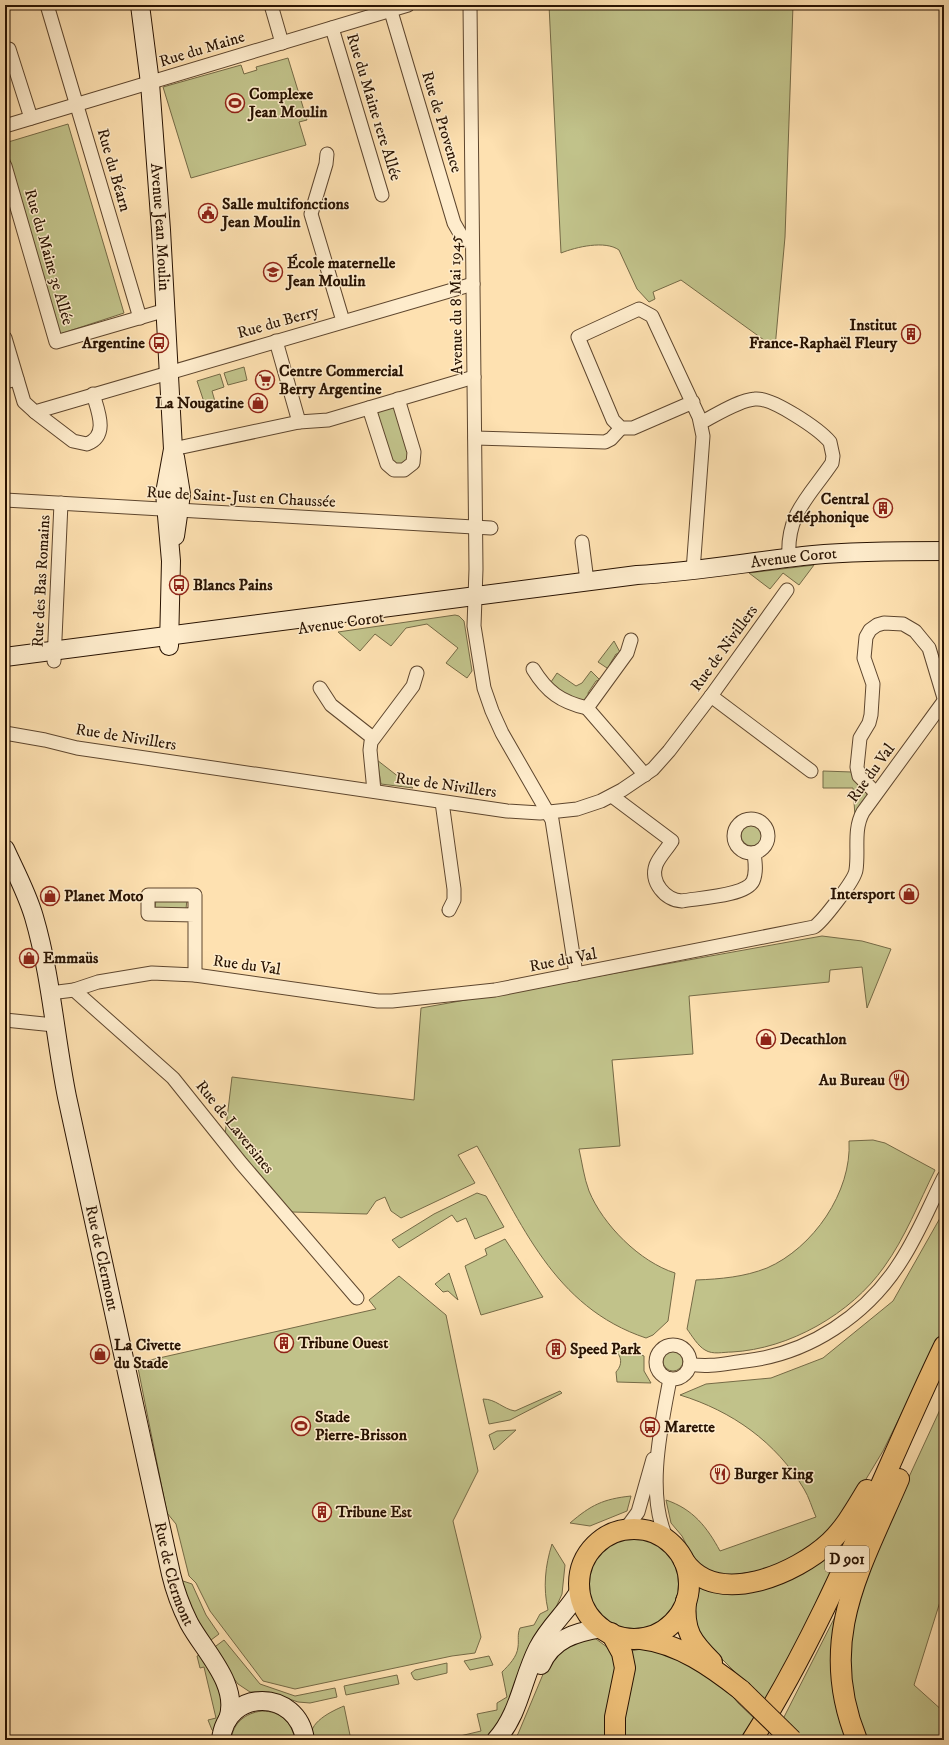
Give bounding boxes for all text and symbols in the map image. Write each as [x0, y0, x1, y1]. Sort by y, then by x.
street label: Rue du Maine [157, 26, 247, 71]
street label: Rue du Maine 1ere Allée [342, 31, 406, 183]
street label: Rue de Provence [417, 69, 467, 175]
place label: Complexe Jean Moulin [247, 84, 328, 122]
sports icon: Complexe Jean Moulin [224, 92, 246, 114]
street label: Rue du Béarn [93, 126, 136, 214]
street label: Avenue Jean Moulin [146, 162, 174, 292]
street label: Rue du Maine 3e Allée [20, 187, 78, 328]
place label: Salle multifonctions Jean Moulin [220, 194, 350, 232]
public building icon: Salle multifonctions Jean Moulin [197, 202, 219, 224]
street label: Avenue du 8 Mai 1945 [445, 235, 467, 375]
place label: École maternelle Jean Moulin [285, 253, 396, 291]
school or university icon: École maternelle Jean Moulin [262, 261, 284, 283]
street label: Rue du Berry [235, 301, 321, 343]
place label: Institut France-Raphaël Fleury [749, 315, 898, 353]
building icon: Institut France-Raphaël Fleury [900, 323, 922, 345]
bus stop icon: Argentine [148, 332, 170, 354]
place label: Argentine [81, 333, 145, 353]
place label: Centre Commercial Berry Argentine [279, 361, 404, 399]
supermarket icon: Centre Commercial Berry Argentine [254, 369, 276, 391]
shop icon: La Nougatine [247, 392, 269, 414]
place label: La Nougatine [155, 393, 244, 413]
street label: Rue de Saint-Just en Chaussée [146, 482, 336, 512]
place label: Central téléphonique [787, 489, 870, 528]
building icon: Central téléphonique [872, 497, 894, 519]
street label: Rue des Bas Romains [28, 514, 54, 648]
street label: Avenue Corot [749, 543, 838, 573]
bus stop icon: Blancs Pains [168, 574, 190, 596]
place label: Blancs Pains [193, 575, 273, 595]
street label: Rue de Nivillers [686, 601, 762, 695]
street label: Avenue Corot [297, 607, 385, 639]
street label: Rue de Nivillers [74, 719, 178, 755]
street label: Rue du Val [843, 739, 899, 807]
street label: Rue de Nivillers [394, 768, 498, 802]
shop icon: Intersport [898, 883, 920, 905]
place label: Intersport [830, 884, 896, 904]
shop icon: Planet Moto [39, 885, 61, 907]
place label: Planet Moto [64, 886, 144, 906]
street label: Rue du Val [528, 944, 599, 976]
shop icon: Emmaüs [18, 947, 40, 969]
place label: Emmaüs [43, 948, 99, 968]
street label: Rue du Val [212, 950, 282, 980]
shop icon: Decathlon [755, 1028, 777, 1050]
place label: Decathlon [780, 1029, 847, 1049]
restaurant icon: Au Bureau [888, 1069, 910, 1091]
place label: Au Bureau [818, 1070, 885, 1090]
street label: Rue de Laversines [191, 1076, 279, 1178]
street label: Rue de Clermont [81, 1203, 123, 1313]
building icon: Tribune Ouest [273, 1332, 295, 1354]
place label: Tribune Ouest [297, 1333, 389, 1353]
place label: La Civette du Stade [114, 1335, 181, 1373]
building icon: Speed Park [545, 1338, 567, 1360]
place label: Speed Park [570, 1339, 642, 1359]
shop icon: La Civette du Stade [89, 1343, 111, 1365]
place label: Stade Pierre-Brisson [315, 1407, 408, 1445]
sports icon: Stade Pierre-Brisson [290, 1415, 312, 1437]
bus stop icon: Marette [639, 1416, 661, 1438]
place label: Marette [664, 1417, 715, 1437]
restaurant icon: Burger King [709, 1463, 731, 1485]
place label: Burger King [734, 1464, 814, 1484]
building icon: Tribune Est [311, 1501, 333, 1523]
place label: Tribune Est [335, 1502, 413, 1522]
street label: Rue de Clermont [150, 1520, 199, 1629]
road number: D 901 [825, 1546, 869, 1572]

